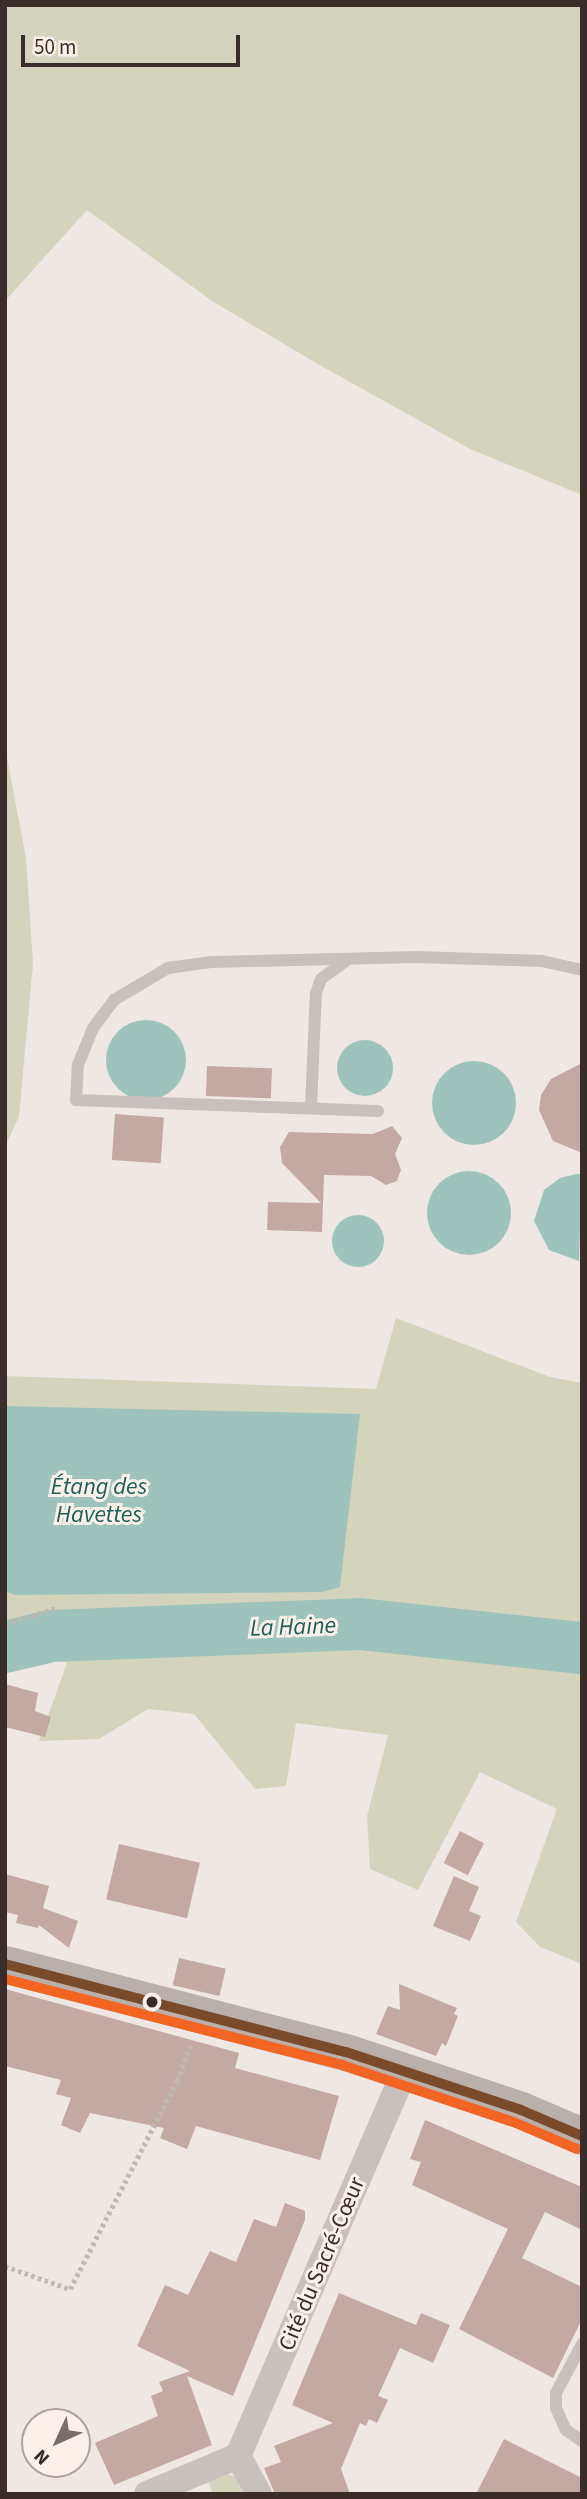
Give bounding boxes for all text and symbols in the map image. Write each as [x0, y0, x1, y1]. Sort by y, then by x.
scale bar [24, 21, 243, 65]
text: 50 m [34, 32, 76, 62]
water label: Étang des Havettes [51, 1473, 147, 1529]
water label: La Haine [249, 1611, 337, 1643]
unlabelled marker [145, 1995, 159, 2009]
street label: Cité du Sacré-Cœur [273, 2173, 371, 2355]
north arrow [21, 2408, 91, 2478]
text: N [28, 2443, 56, 2471]

